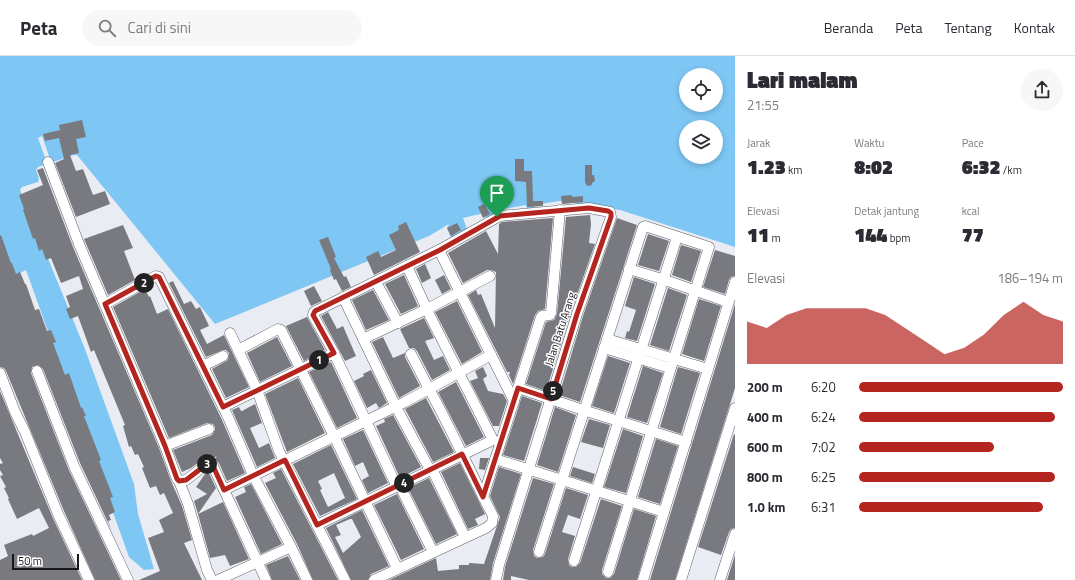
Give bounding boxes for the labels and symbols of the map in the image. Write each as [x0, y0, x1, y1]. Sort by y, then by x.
pin [480, 176, 514, 217]
pin: 2 [134, 273, 154, 293]
street label: Jalan Batu Arang [541, 290, 580, 368]
pin: 1 [309, 350, 329, 370]
pin: 5 [543, 381, 563, 401]
pin: 3 [197, 454, 217, 474]
pin: 4 [394, 473, 414, 493]
scale bar [12, 552, 79, 571]

